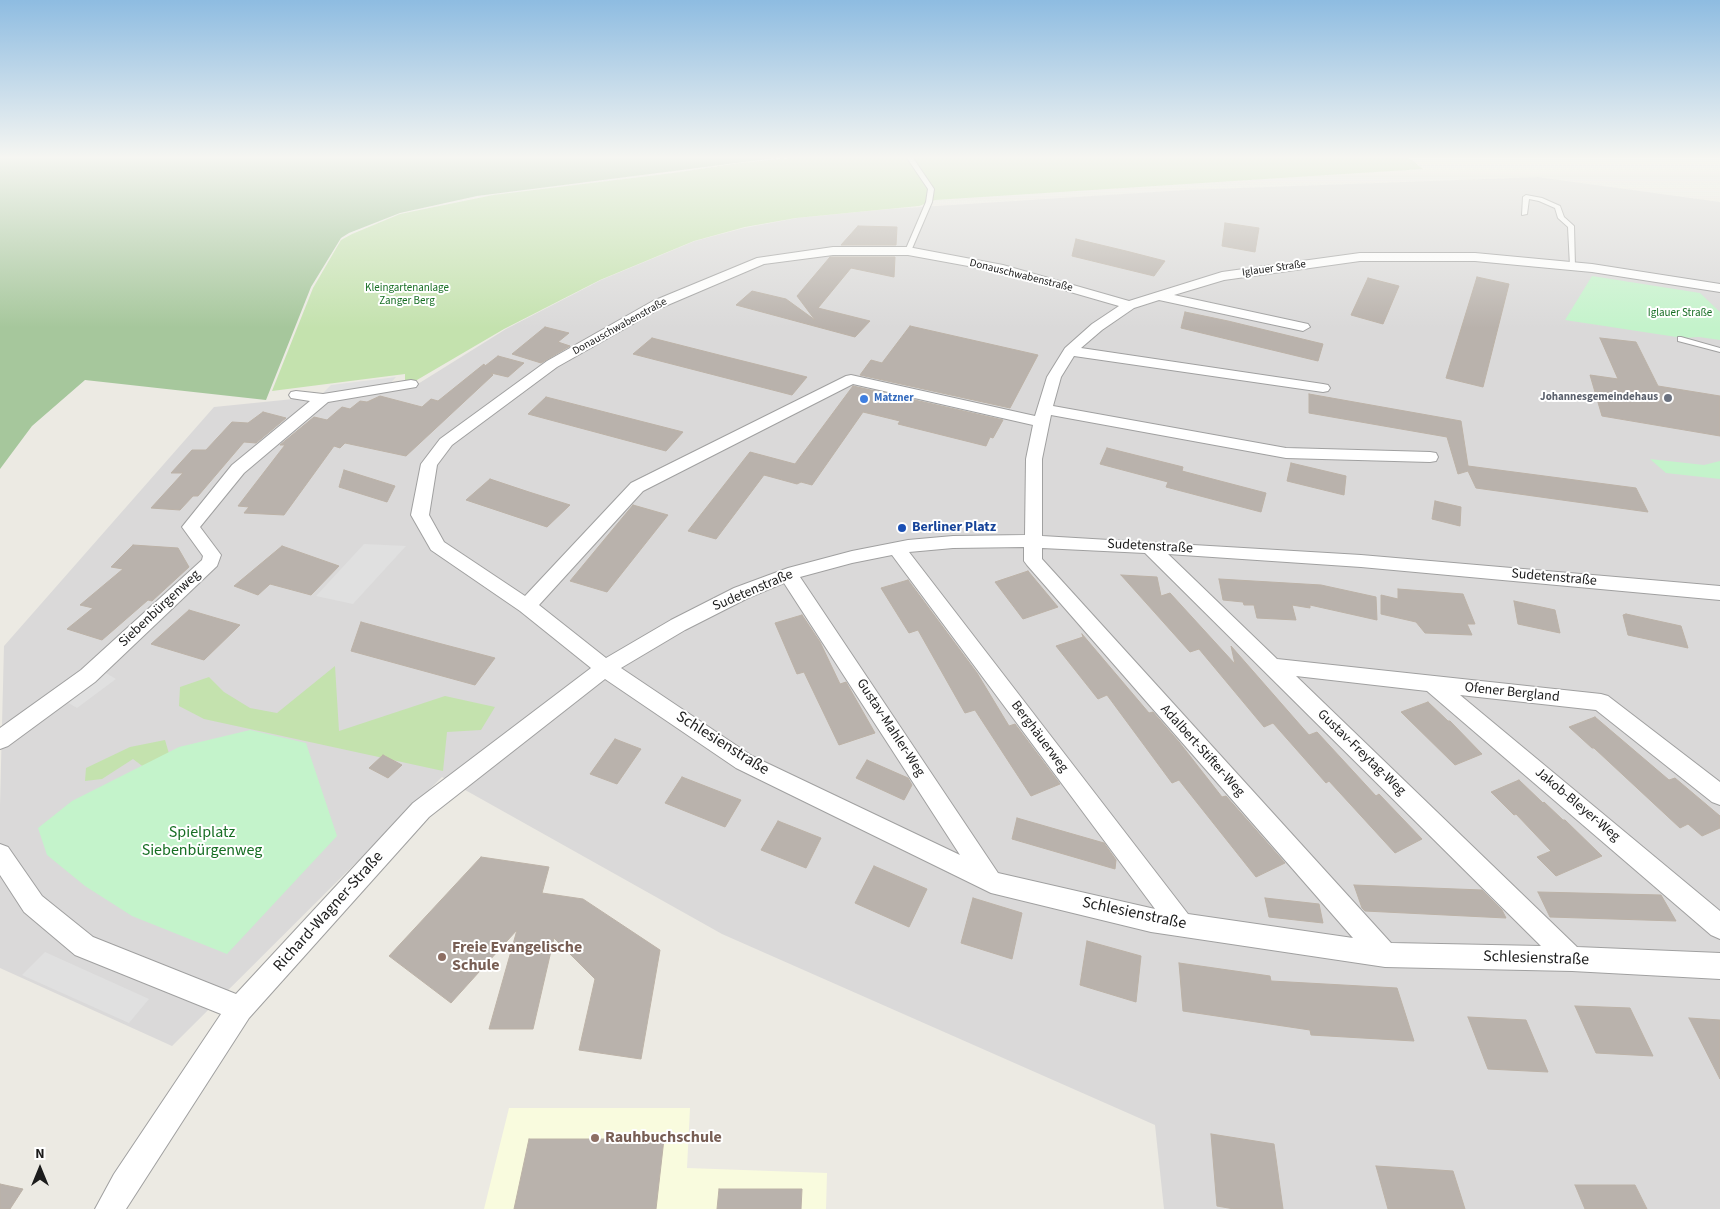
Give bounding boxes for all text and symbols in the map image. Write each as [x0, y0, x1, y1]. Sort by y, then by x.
street label: Donauschwabenstraße [968, 257, 1074, 295]
street label: Iglauer Straße [1241, 258, 1307, 280]
park label: Kleingartenanlage Zanger Berg [365, 282, 449, 308]
street label: Donauschwabenstraße [571, 296, 669, 358]
park label: Iglauer Straße [1648, 307, 1712, 321]
place label: Johannesgemeindehaus [1540, 391, 1658, 405]
place label: Matzner [874, 392, 914, 406]
marker: Johannesgemeindehaus [1662, 392, 1674, 404]
marker: Matzner [858, 393, 870, 405]
place label: Berliner Platz [912, 520, 996, 536]
marker: Berliner Platz [896, 522, 908, 534]
street label: Sudetenstraße [1107, 536, 1193, 558]
street label: Sudetenstraße [1511, 566, 1597, 590]
street label: Siebenbürgenweg [116, 567, 204, 651]
street label: Sudetenstraße [710, 567, 796, 615]
street label: Gustav-Mahler-Weg [852, 676, 928, 780]
street label: Ofener Bergland [1464, 680, 1560, 706]
street label: Berghäuerweg [1007, 698, 1071, 776]
street label: Adalbert-Stifter-Weg [1156, 702, 1248, 800]
street label: Gustav-Freytag-Weg [1313, 706, 1409, 800]
street label: Schlesienstraße [672, 708, 772, 780]
street label: Jakob-Bleyer-Weg [1531, 764, 1623, 846]
park label: Spielplatz Siebenbürgenweg [142, 823, 262, 861]
street label: Richard-Wagner-Straße [270, 848, 388, 976]
street label: Schlesienstraße [1080, 894, 1188, 934]
place label: Freie Evangelische Schule [452, 938, 582, 976]
street label: Schlesienstraße [1483, 948, 1589, 970]
marker: Freie Evangelische Schule [436, 951, 448, 963]
place label: Rauhbuchschule [605, 1128, 722, 1148]
marker: Rauhbuchschule [589, 1132, 601, 1144]
north arrow [15, 1144, 65, 1194]
text: N [35, 1144, 45, 1164]

